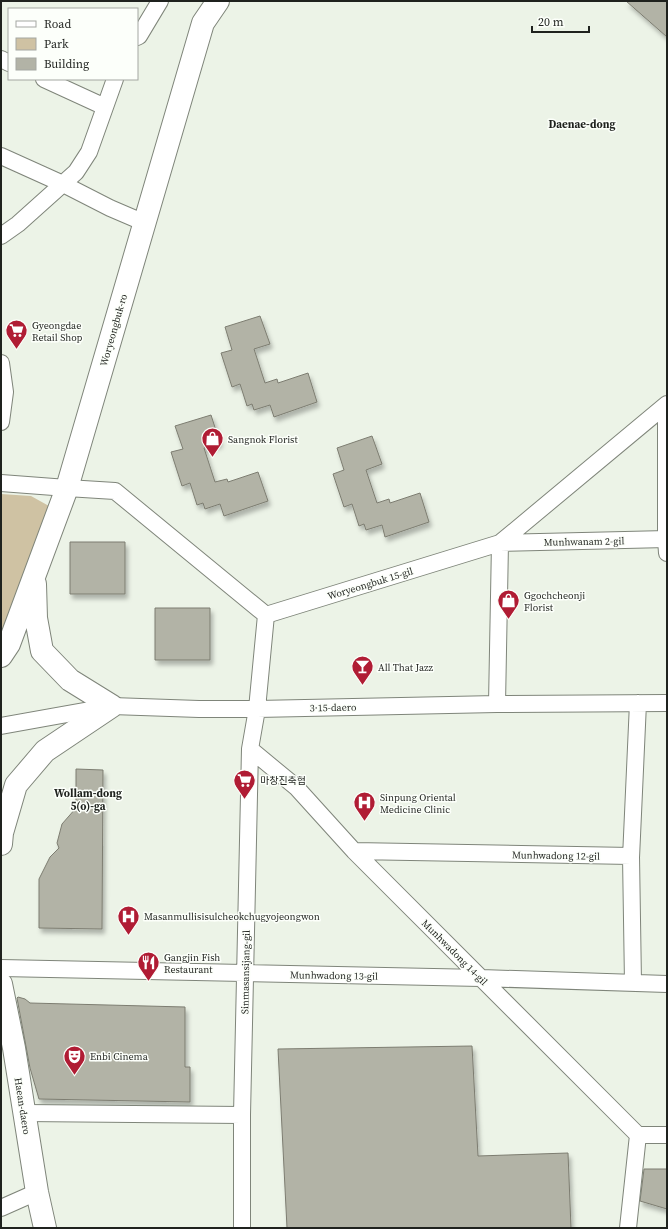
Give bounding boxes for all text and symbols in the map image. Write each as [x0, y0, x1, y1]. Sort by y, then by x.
legend [8, 8, 138, 80]
scale bar [532, 8, 589, 34]
text: 20 m [538, 14, 564, 30]
text: Road [44, 16, 71, 32]
text: Park [44, 36, 69, 52]
text: Building [44, 56, 89, 72]
district label: Daenae-dong [549, 117, 615, 132]
street label: Woryeongbuk-ro [97, 292, 130, 368]
supermarket icon: Gyeongdae Retail Shop [4, 318, 30, 351]
place label: Gyeongdae Retail Shop [32, 319, 83, 344]
shop icon: Sangnok Florist [199, 426, 225, 459]
place label: Sangnok Florist [228, 433, 298, 446]
street label: Munhwanam 2-gil [544, 534, 624, 549]
street label: Woryeongbuk 15-gil [326, 564, 415, 603]
shop icon: Ggochcheonji Florist [496, 588, 522, 621]
place label: Ggochcheonji Florist [524, 589, 585, 614]
bar icon: All That Jazz [350, 654, 376, 687]
place label: All That Jazz [378, 661, 434, 674]
street label: 3·15-daero [310, 701, 357, 714]
supermarket icon: 마창진축협 [232, 767, 258, 800]
place label: 마창진축협 [260, 774, 306, 787]
district label: Wollam-dong 5(o)-ga [54, 786, 122, 814]
hospital icon: Sinpung Oriental Medicine Clinic [351, 790, 377, 823]
place label: Sinpung Oriental Medicine Clinic [380, 791, 456, 816]
street label: Munhwadong 12-gil [512, 848, 600, 863]
hospital icon: Masanmullisisulcheokchugyojeongwon [115, 903, 141, 936]
place label: Masanmullisisulcheokchugyojeongwon [144, 910, 320, 923]
street label: Munhwadong 14-gil [419, 917, 490, 988]
street label: Sinmasansijang-gil [238, 930, 253, 1014]
restaurant icon: Gangjin Fish Restaurant [135, 950, 161, 983]
place label: Gangjin Fish Restaurant [164, 951, 220, 976]
street label: Munhwadong 13-gil [290, 968, 378, 983]
theatre icon: Enbi Cinema [62, 1043, 88, 1076]
place label: Enbi Cinema [90, 1050, 149, 1063]
street label: Haean-daero [12, 1077, 33, 1136]

